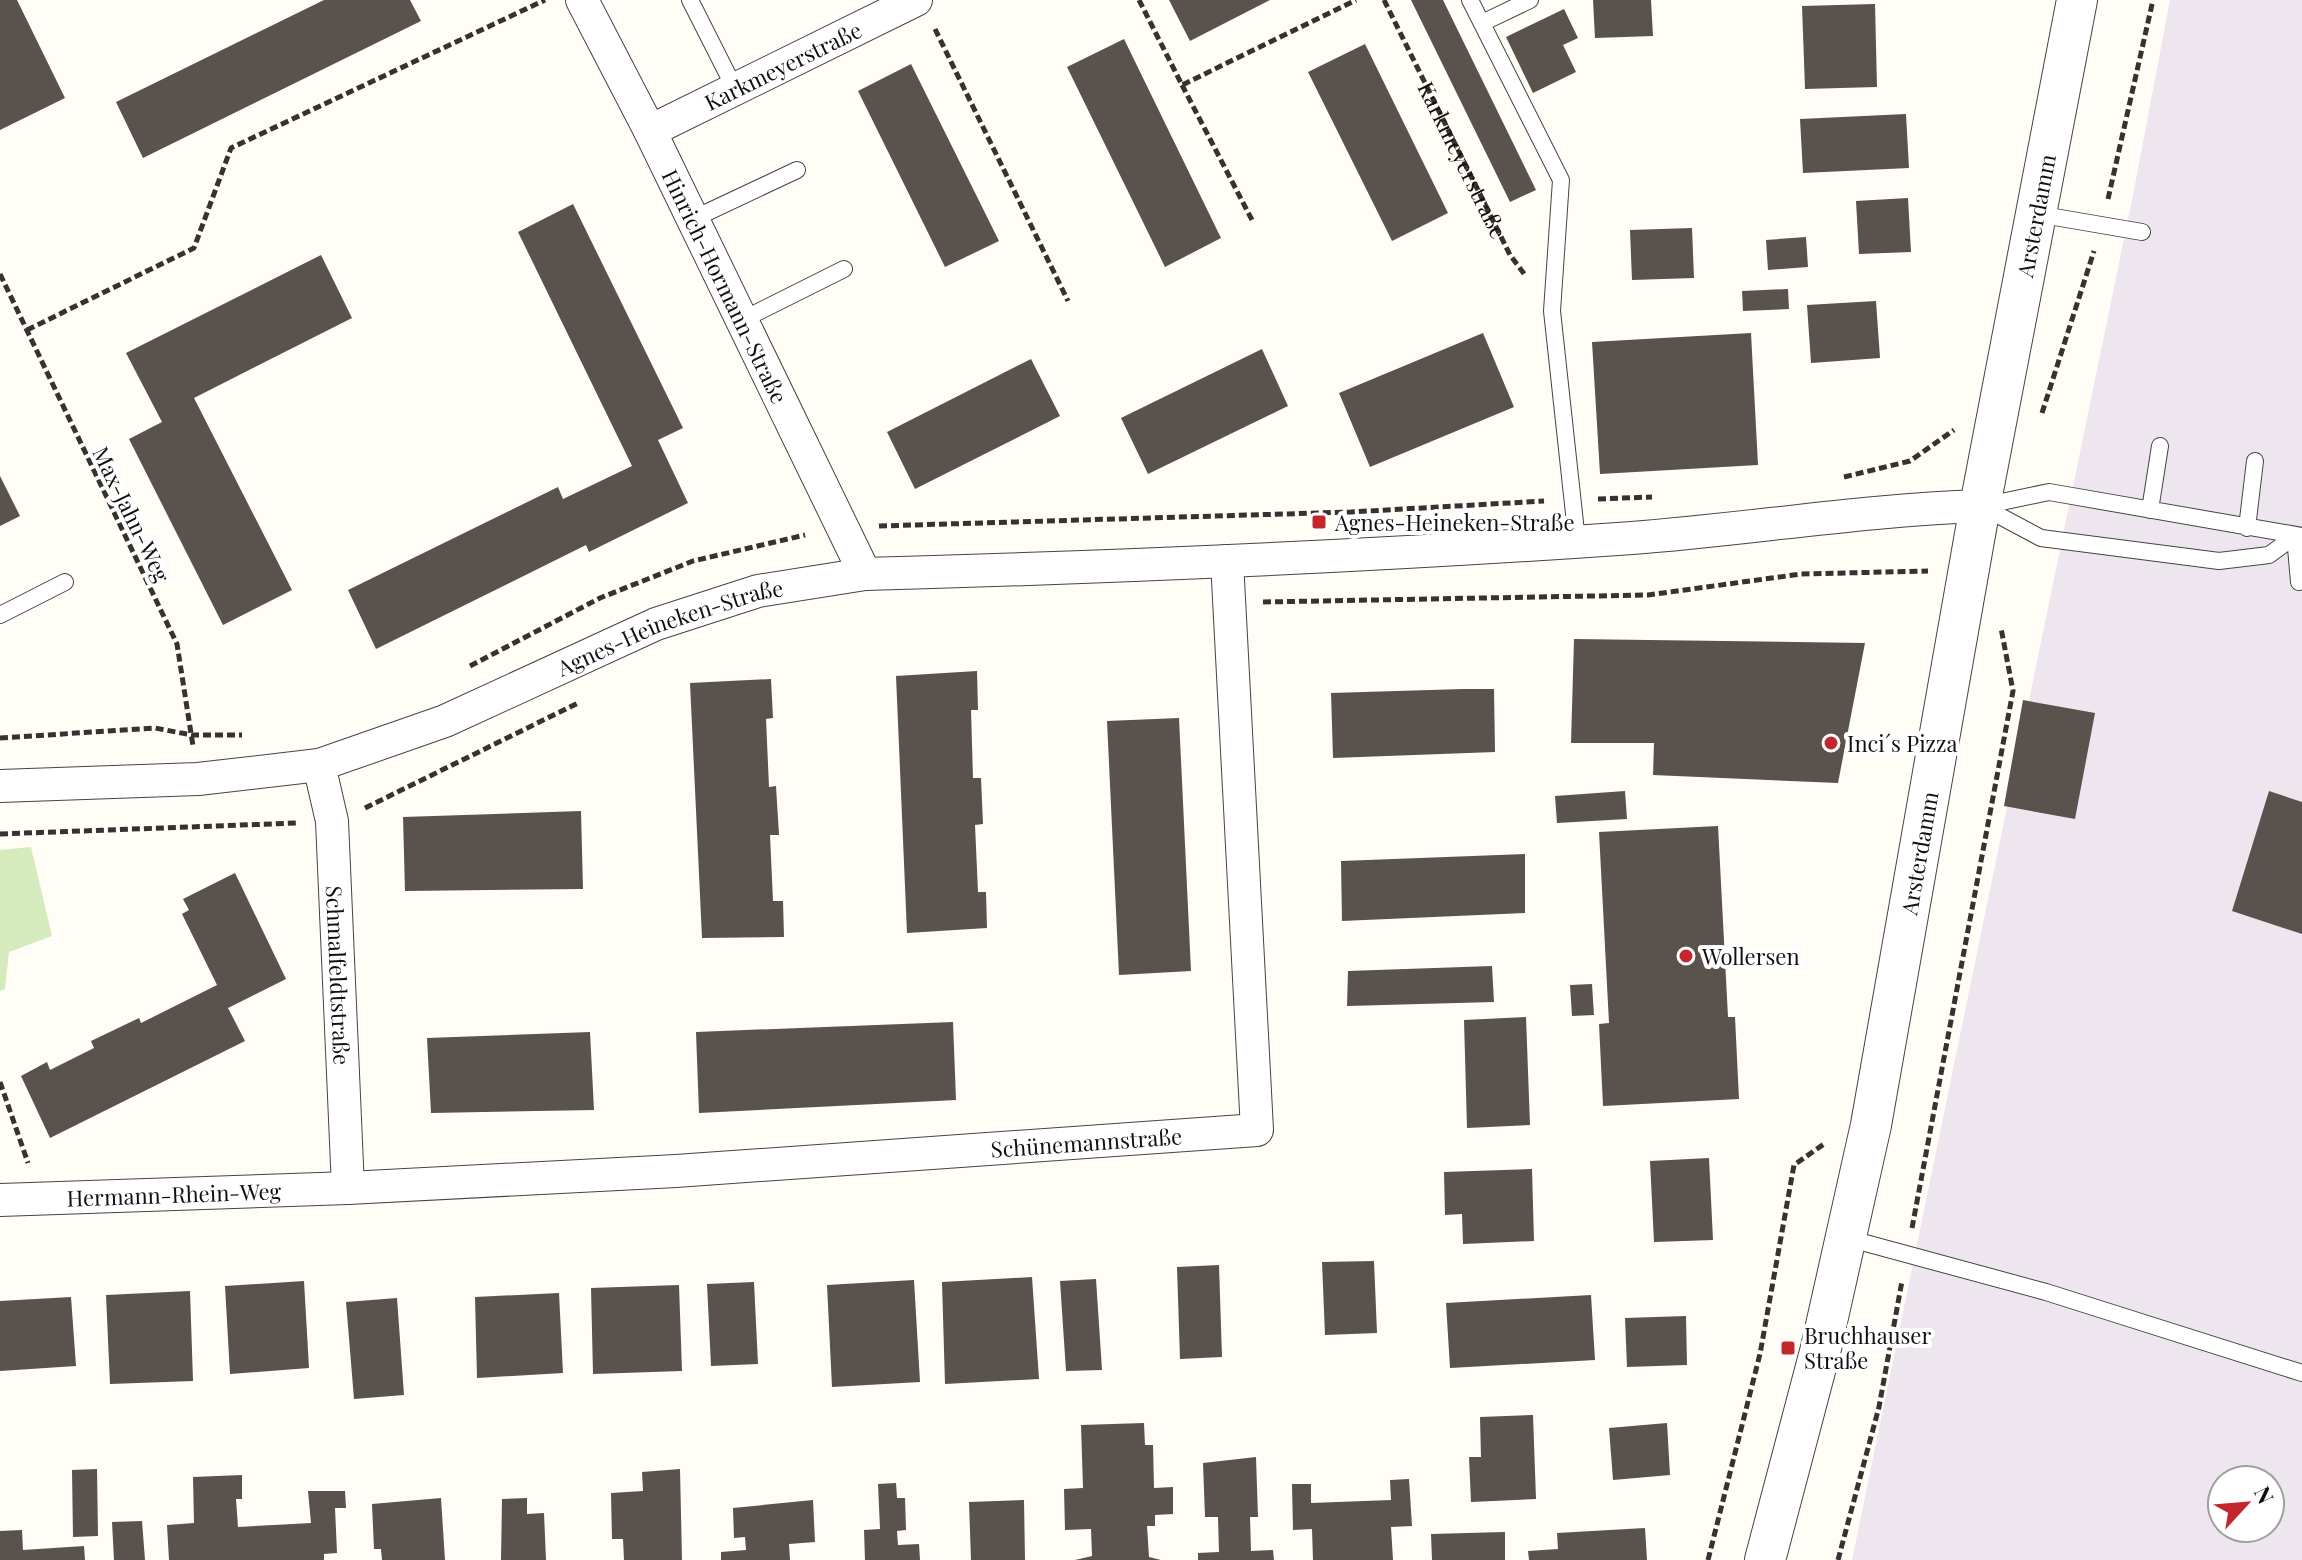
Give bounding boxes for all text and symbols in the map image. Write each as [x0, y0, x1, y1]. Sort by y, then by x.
street label: Karkmeyerstraße [699, 14, 866, 117]
street label: Karkmeyerstraße [1411, 76, 1514, 243]
street label: Arsterdamm [2009, 151, 2062, 281]
street label: Hinrich-Hormann-Straße [656, 164, 795, 408]
street label: Max-Jahn-Weg [86, 441, 178, 587]
place label: Agnes-Heineken-Straße [1334, 507, 1575, 537]
marker: Agnes-Heineken-Straße [1310, 513, 1328, 531]
street label: Agnes-Heineken-Straße [551, 572, 785, 683]
place label: Inci´s Pizza [1847, 728, 1958, 758]
marker: Inci´s Pizza [1822, 734, 1840, 752]
street label: Arsterdamm [1893, 789, 1945, 918]
street label: Schmalfeldtstraße [320, 885, 358, 1066]
place label: Wollersen [1701, 941, 1800, 971]
marker: Wollersen [1677, 947, 1695, 965]
street label: Schünemannstraße [990, 1120, 1183, 1164]
street label: Hermann-Rhein-Weg [66, 1175, 282, 1213]
place label: Bruchhauser Straße [1804, 1320, 1931, 1375]
marker: Bruchhauser Straße [1779, 1339, 1797, 1357]
north arrow [2206, 1464, 2286, 1544]
text: N [2248, 1481, 2282, 1509]

